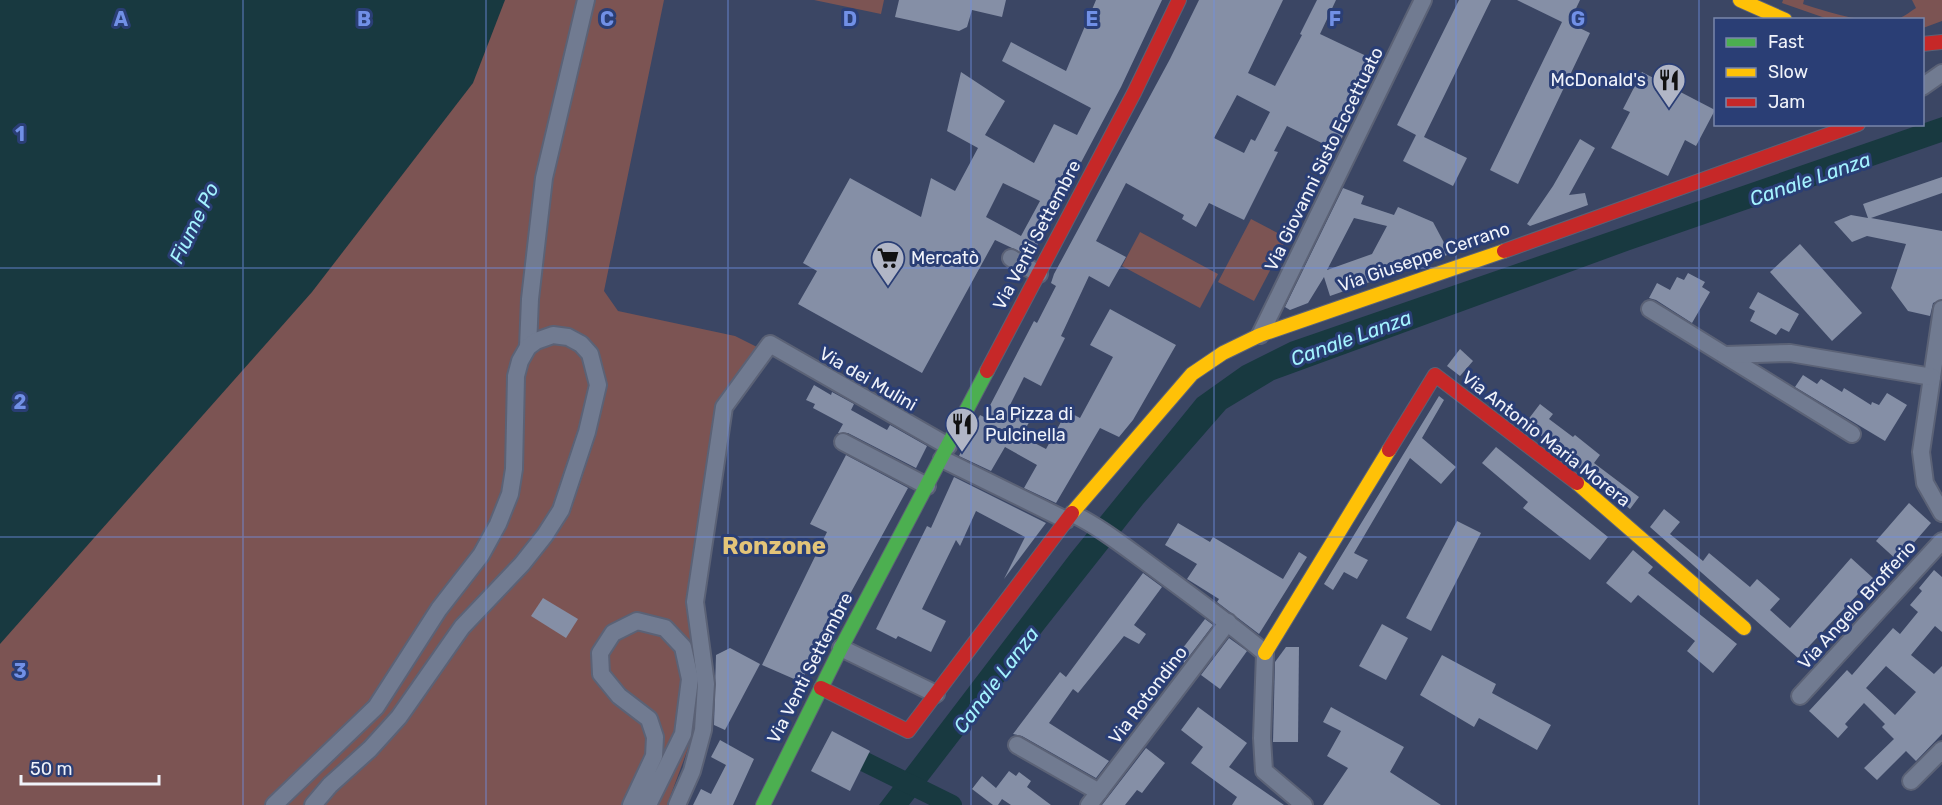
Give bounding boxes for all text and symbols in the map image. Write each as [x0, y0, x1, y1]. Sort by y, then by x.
text: A [114, 7, 129, 31]
text: B [357, 7, 371, 31]
text: C [600, 7, 614, 31]
text: D [843, 7, 857, 31]
text: E [1086, 7, 1098, 31]
text: F [1329, 7, 1341, 31]
text: G [1571, 7, 1585, 31]
legend [1714, 18, 1924, 126]
text: Fast [1768, 31, 1804, 53]
street label: Via Giovanni Sisto Eccettuato [1260, 43, 1388, 275]
text: Slow [1768, 61, 1808, 83]
restaurant icon: McDonald's [1651, 62, 1687, 109]
place label: McDonald's [1550, 69, 1646, 91]
text: Jam [1768, 91, 1805, 113]
text: 1 [15, 122, 25, 146]
water label: Canale Lanza [1746, 147, 1874, 211]
street label: Via Venti Settembre [988, 156, 1086, 314]
water label: Fiume Po [164, 179, 224, 267]
street label: Via Giuseppe Cerrano [1335, 217, 1513, 297]
supermarket icon: Mercatò [870, 240, 906, 287]
place label: Mercatò [911, 247, 979, 269]
water label: Canale Lanza [1287, 305, 1415, 371]
street label: Via dei Mulini [815, 342, 921, 416]
street label: Via Antonio Maria Morera [1457, 366, 1635, 512]
text: 2 [14, 390, 27, 414]
place label: La Pizza di Pulcinella [985, 403, 1073, 446]
restaurant icon: La Pizza di Pulcinella [944, 406, 980, 453]
district label: Ronzone [722, 532, 826, 560]
street label: Via Angelo Brofferio [1793, 536, 1921, 674]
street label: Via Venti Settembre [762, 589, 858, 747]
water label: Canale Lanza [948, 622, 1044, 738]
street label: Via Rotondino [1104, 642, 1192, 748]
text: 3 [13, 659, 27, 683]
scale bar [21, 748, 159, 786]
text: 50 m [30, 758, 73, 780]

